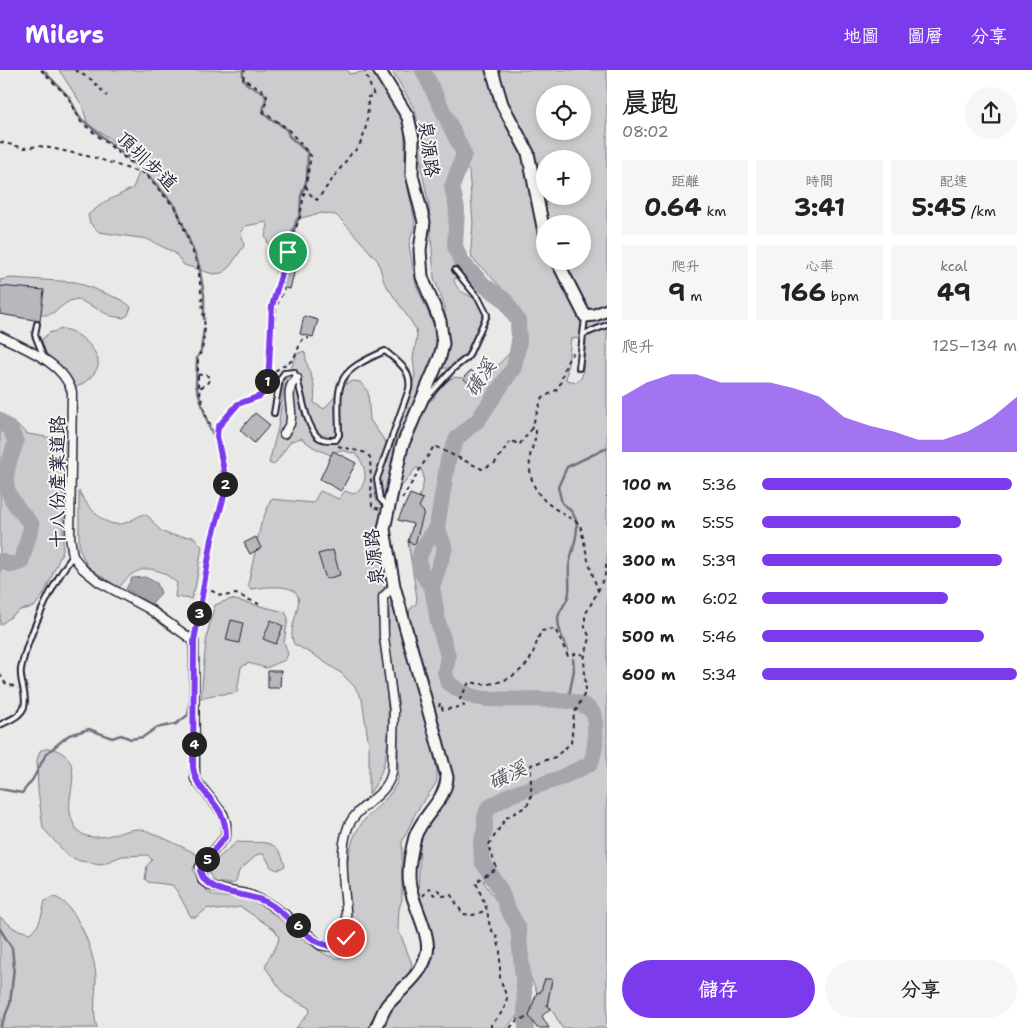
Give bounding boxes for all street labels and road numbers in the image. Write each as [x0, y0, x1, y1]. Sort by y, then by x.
street label: 泉源路 [413, 119, 445, 179]
street label: 頂圳步道 [111, 126, 183, 196]
street label: 十八份產業道路 [45, 415, 70, 549]
street label: 泉源路 [359, 527, 389, 587]

